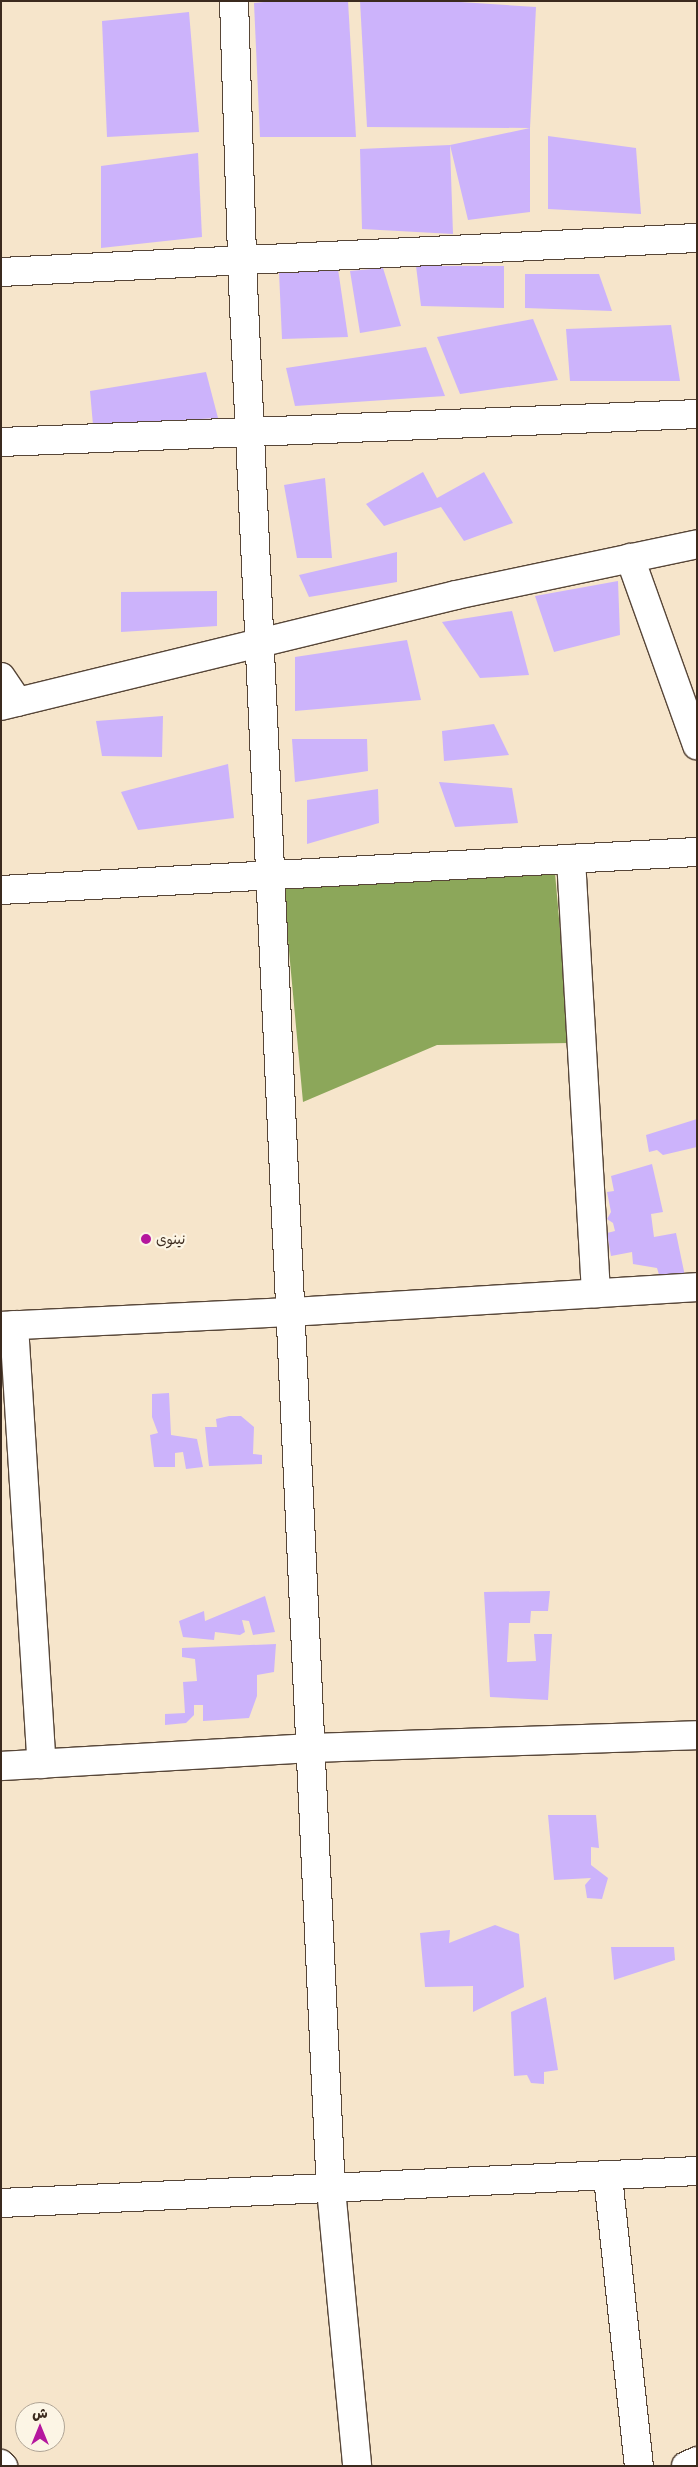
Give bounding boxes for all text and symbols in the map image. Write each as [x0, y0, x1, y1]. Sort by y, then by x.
place label: نينوى [156, 1231, 185, 1247]
marker: نينوى [140, 1233, 152, 1245]
north arrow [15, 2402, 65, 2452]
text: ش [32, 2403, 48, 2422]

